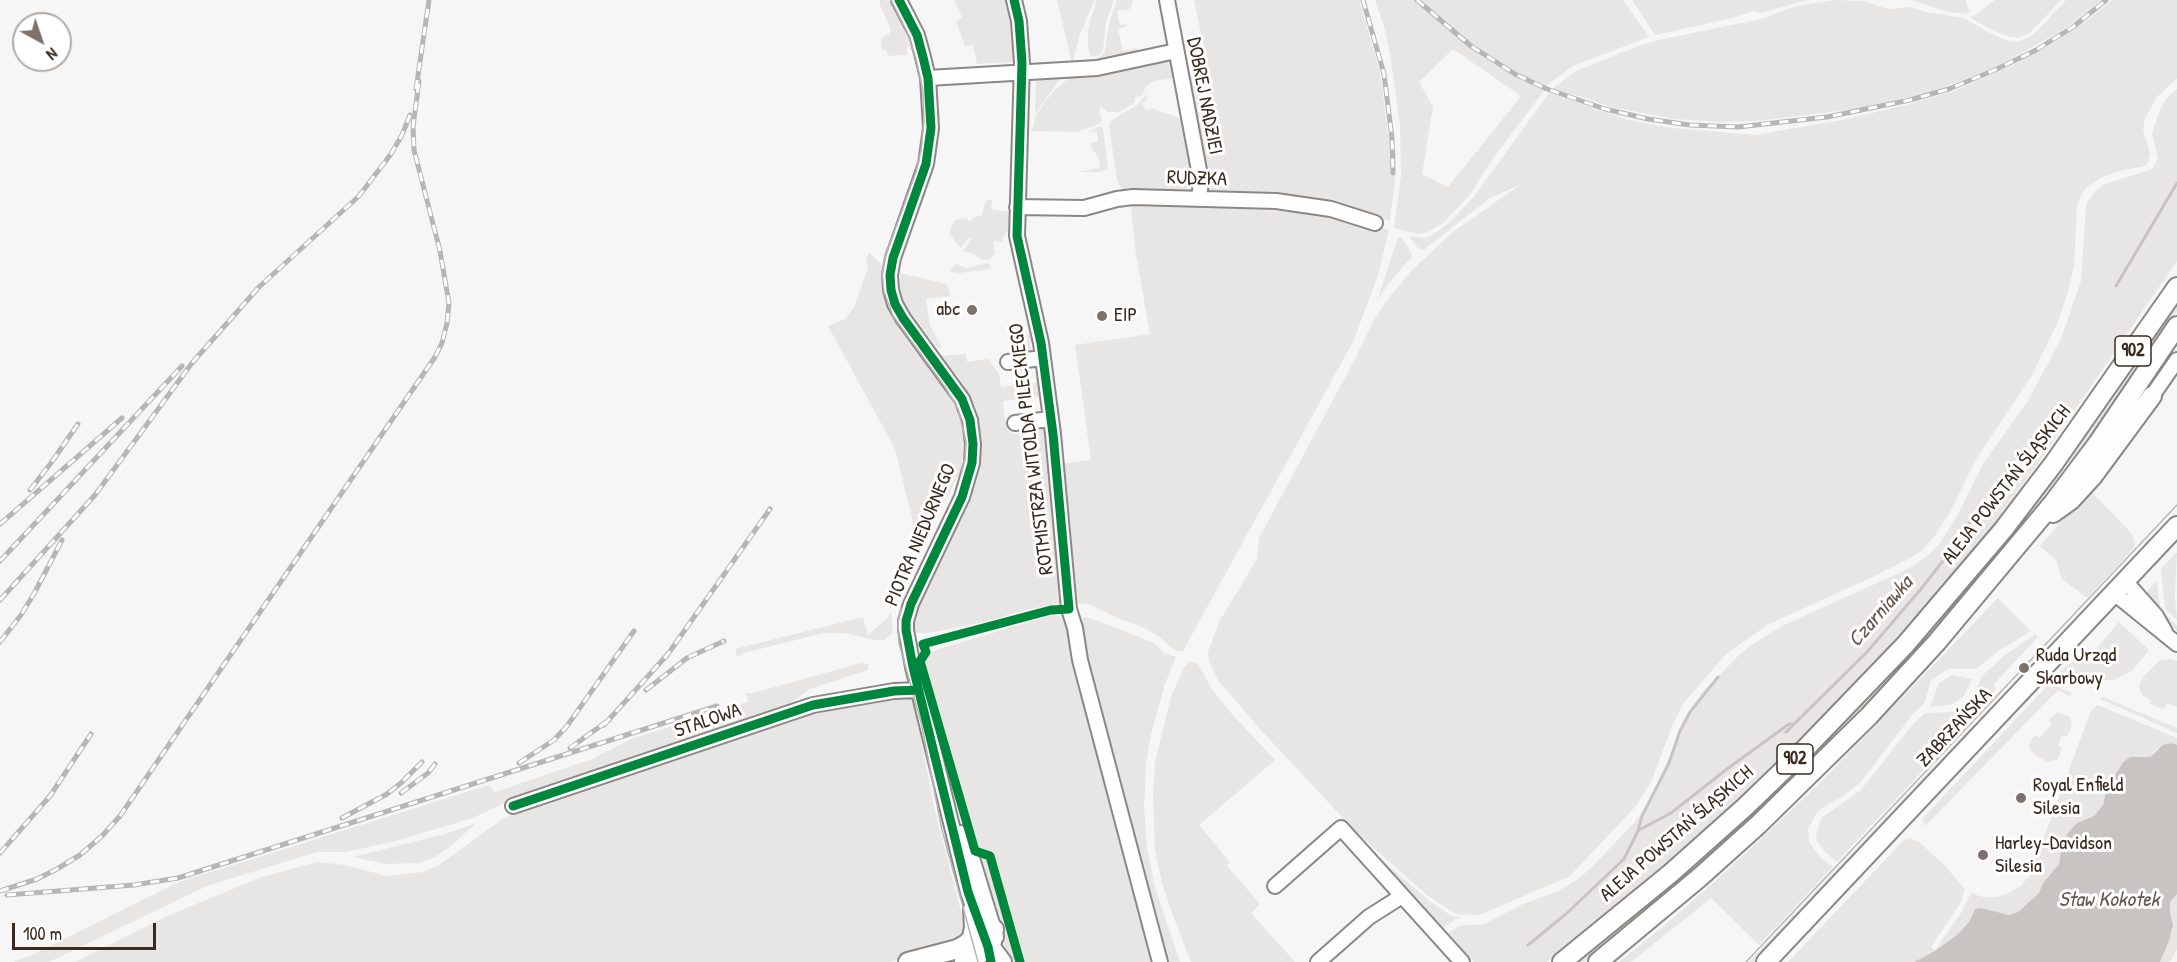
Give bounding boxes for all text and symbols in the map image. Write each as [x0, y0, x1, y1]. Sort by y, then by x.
north arrow [12, 12, 72, 72]
street label: DOBREJ NADZIEI [1181, 35, 1227, 157]
text: N [42, 43, 63, 65]
street label: RUDZKA [1167, 166, 1227, 192]
place label: abc [936, 298, 960, 322]
marker: abc [965, 303, 979, 317]
place label: EIP [1114, 304, 1137, 328]
marker: EIP [1095, 309, 1109, 323]
street label: ROTMISTRZA WITOLDA PILECKIEGO [1005, 322, 1059, 576]
road number: 902 [2115, 336, 2151, 366]
street label: ALEJA POWSTAŃ ŚLĄSKICH [1937, 401, 2077, 569]
street label: PIOTRA NIEDURNEGO [880, 460, 962, 610]
water label: Czarniawka [1843, 571, 1919, 653]
place label: Ruda Urząd Skarbowy [2036, 644, 2116, 691]
marker: Ruda Urząd Skarbowy [2017, 661, 2031, 675]
street label: ZABRZAŃSKA [1912, 684, 1998, 772]
street label: STALOWA [672, 698, 744, 744]
road number: 902 [1777, 744, 1813, 774]
street label: ALEJA POWSTAŃ ŚLĄSKICH [1595, 761, 1759, 907]
place label: Royal Enfield Silesia [2033, 774, 2123, 821]
marker: Royal Enfield Silesia [2014, 791, 2028, 805]
place label: Harley-Davidson Silesia [1995, 832, 2112, 879]
marker: Harley-Davidson Silesia [1976, 848, 1990, 862]
water label: Staw Kokotek [2059, 887, 2159, 913]
scale bar [15, 911, 159, 949]
text: 100 m [23, 921, 62, 946]

